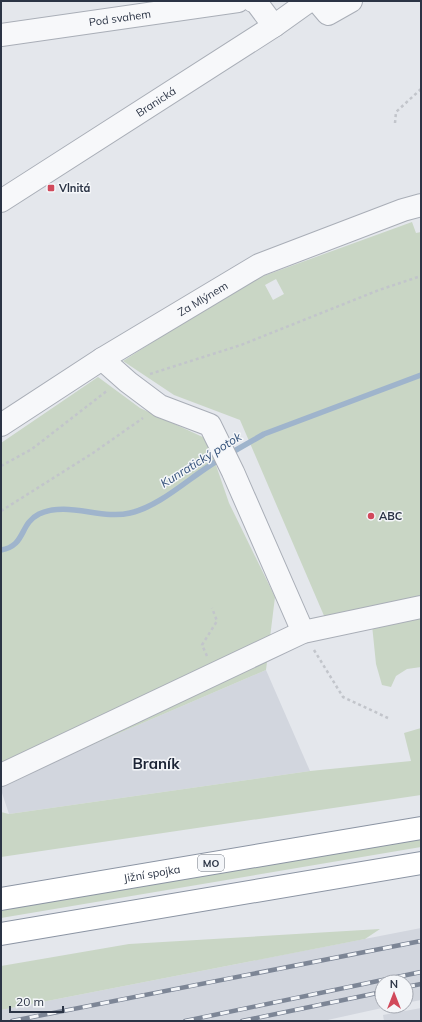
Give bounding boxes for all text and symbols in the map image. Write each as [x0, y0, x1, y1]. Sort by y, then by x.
street label: Pod svahem [88, 7, 152, 29]
street label: Branická [133, 84, 179, 120]
place label: Vlnitá [58, 181, 90, 195]
marker: Vlnitá [46, 183, 56, 193]
street label: Za Mlýnem [175, 278, 230, 319]
water label: Kunratický potok [157, 428, 245, 490]
place label: ABC [379, 509, 403, 523]
marker: ABC [366, 511, 376, 521]
district label: Braník [132, 754, 180, 773]
road number: MO [198, 855, 224, 871]
street label: Jižní spojka [123, 862, 181, 885]
north arrow [374, 974, 414, 1014]
text: N [390, 977, 398, 991]
scale bar [10, 988, 63, 1014]
text: 20 m [16, 994, 44, 1009]

